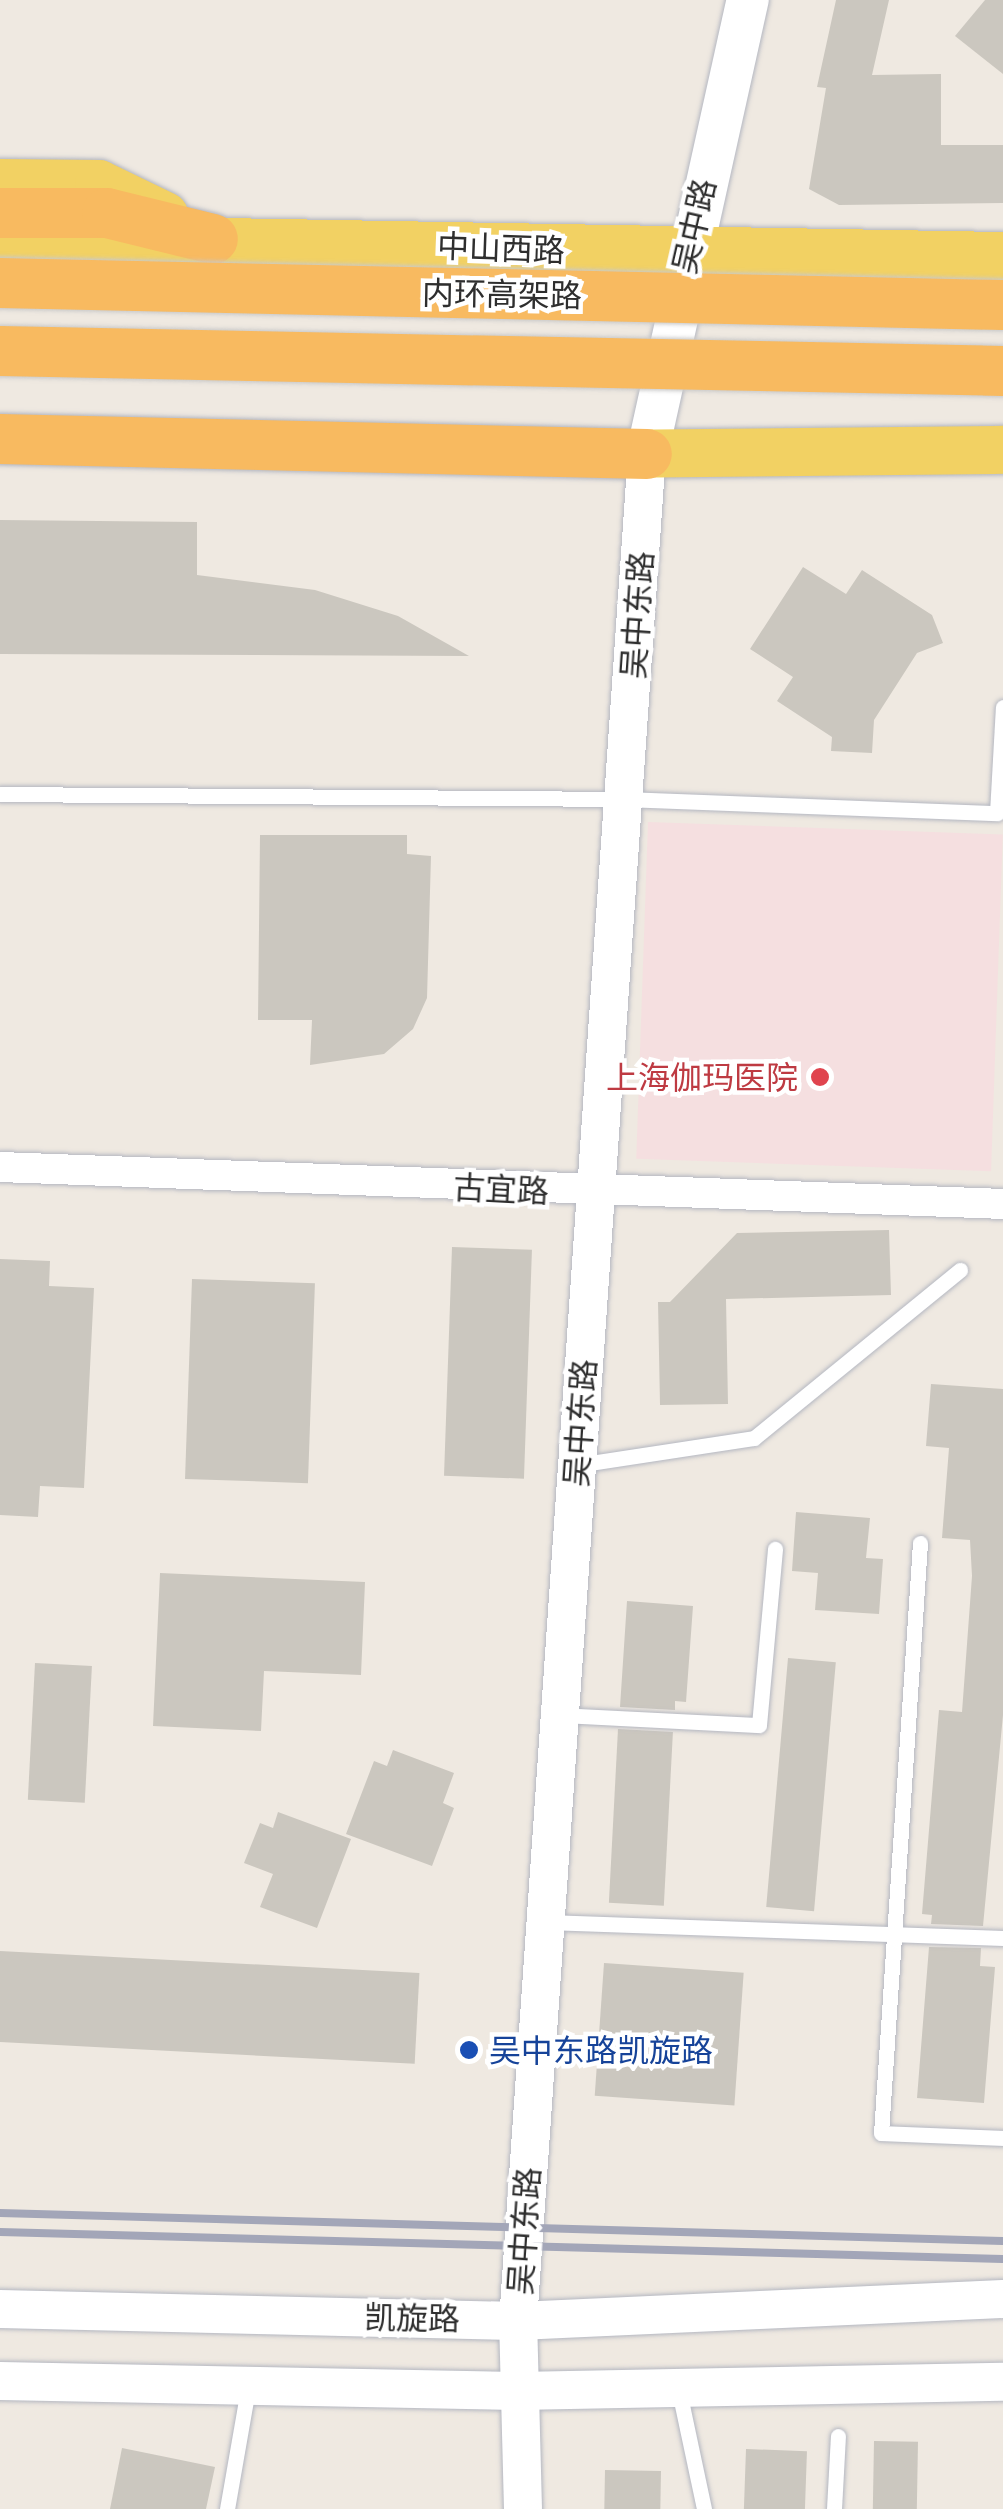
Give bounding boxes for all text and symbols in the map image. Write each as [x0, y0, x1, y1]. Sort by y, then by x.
street label: 吴中路 [664, 175, 724, 277]
street label: 中山西路 [436, 227, 566, 269]
street label: 内环高架路 [422, 273, 582, 315]
street label: 吴中东路 [613, 550, 661, 680]
place label: 上海伽玛医院 [606, 1058, 798, 1096]
marker: 上海伽玛医院 [807, 1064, 833, 1090]
street label: 古宜路 [452, 1167, 550, 1211]
street label: 吴中东路 [556, 1358, 604, 1488]
place label: 吴中东路凯旋路 [489, 2031, 713, 2069]
marker: 吴中东路凯旋路 [458, 2039, 480, 2061]
street label: 吴中东路 [500, 2166, 548, 2296]
street label: 凯旋路 [364, 2298, 460, 2338]

